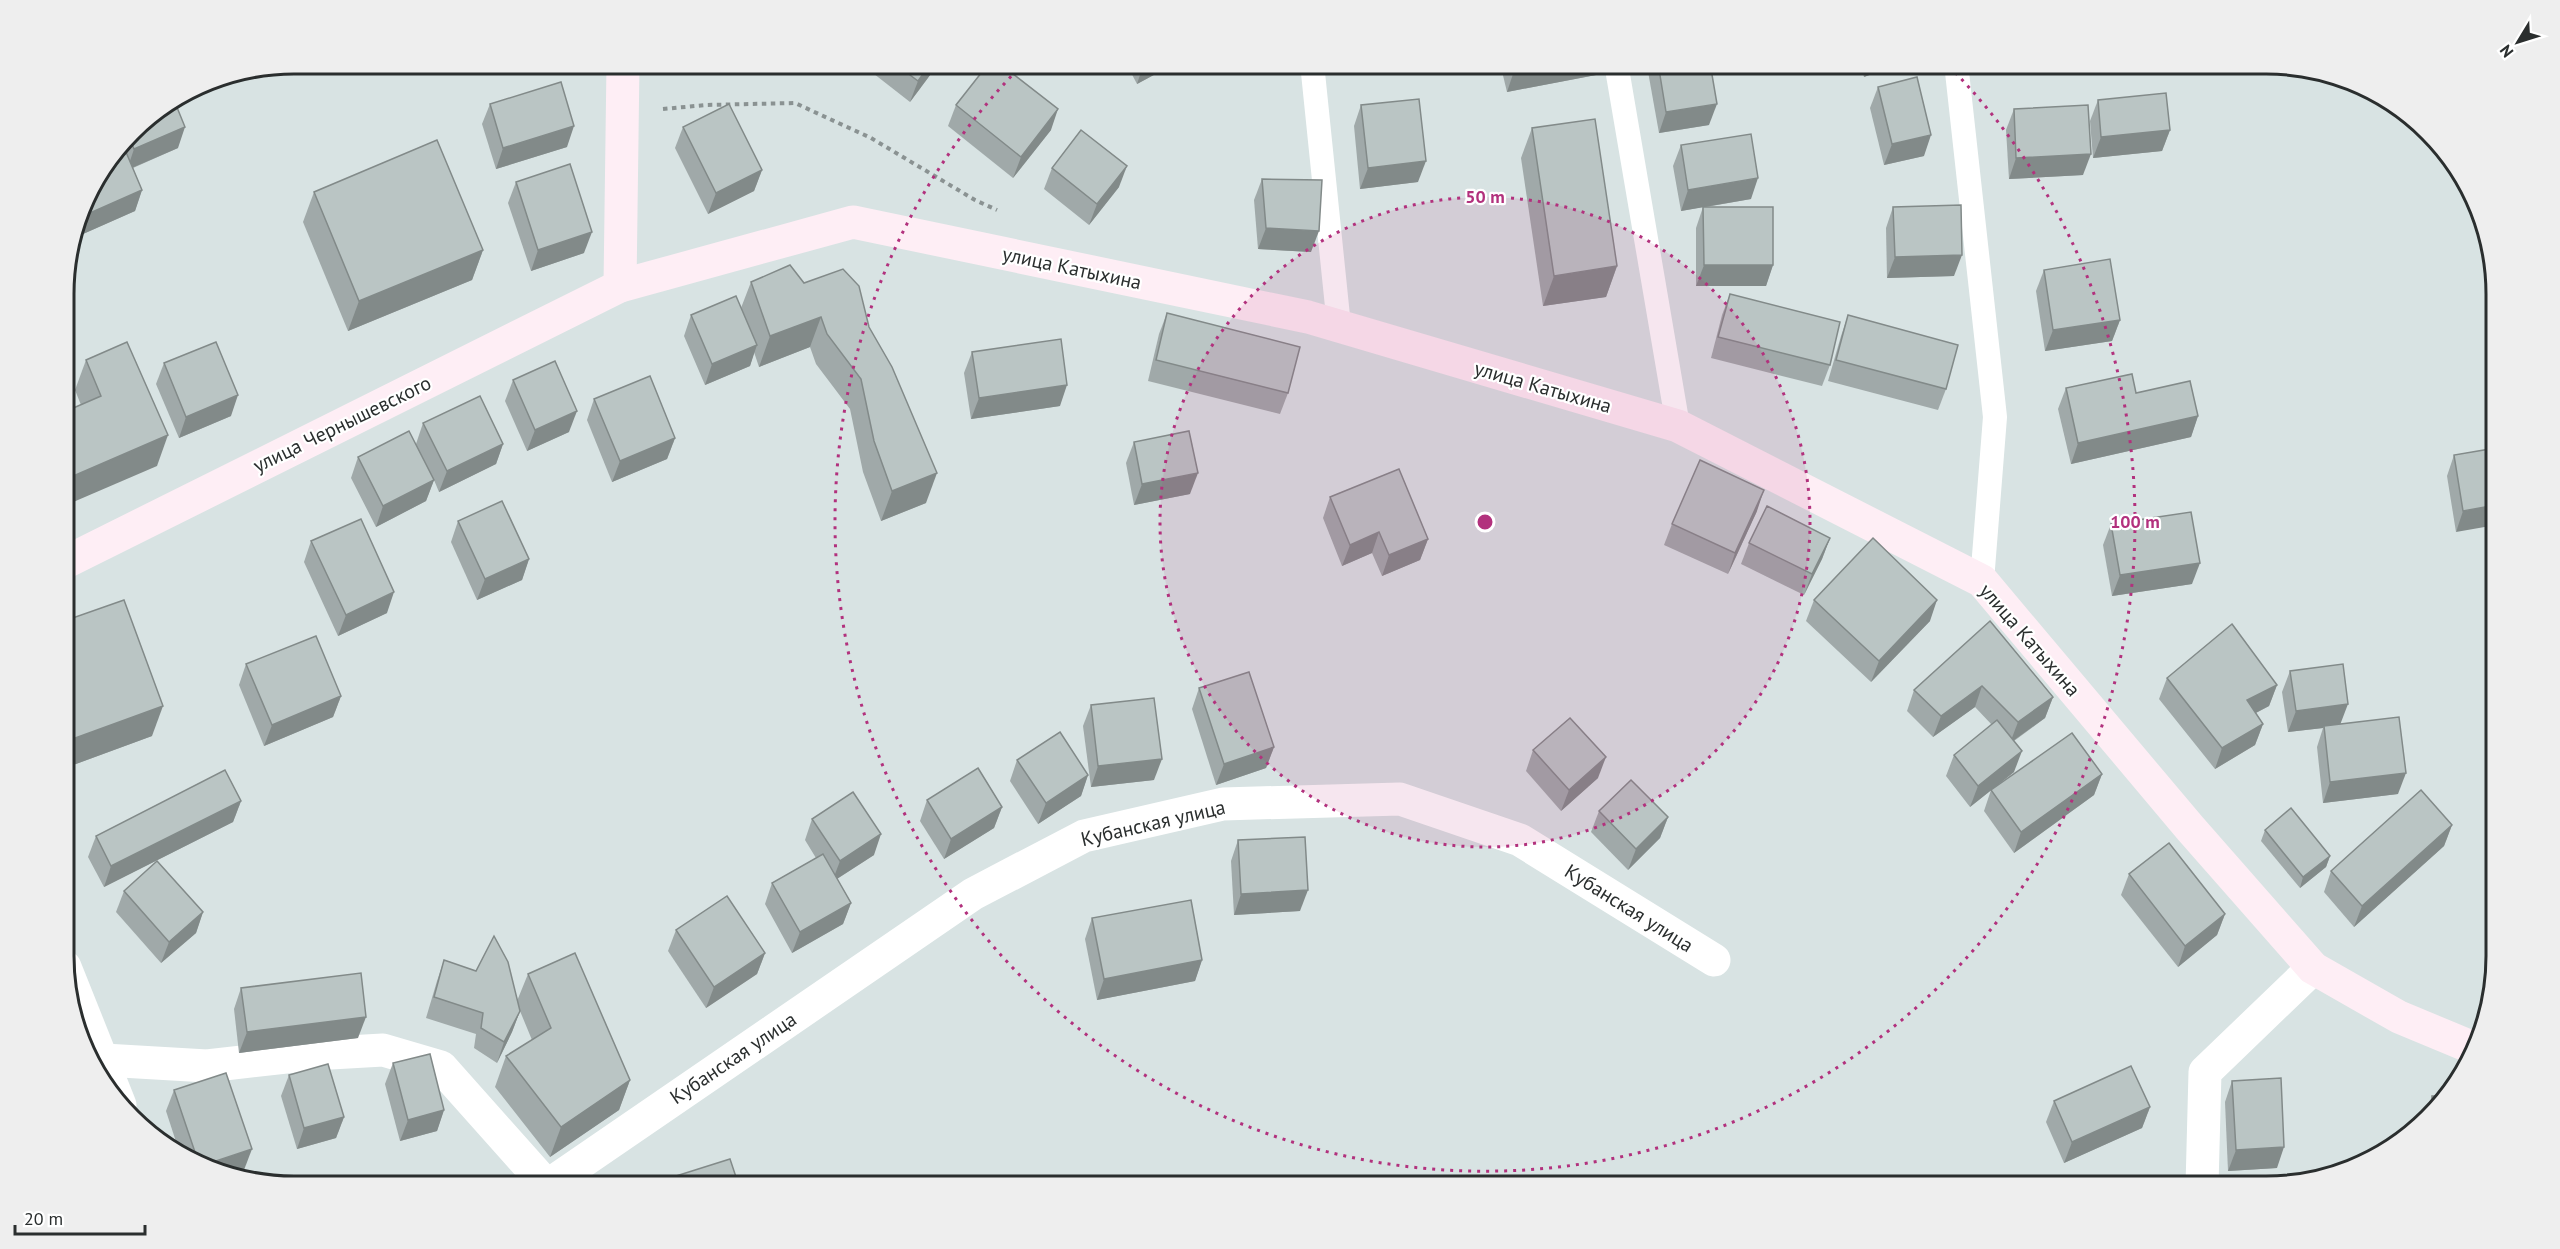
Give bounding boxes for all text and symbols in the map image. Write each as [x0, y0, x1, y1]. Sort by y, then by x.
north arrow [2488, 12, 2548, 72]
text: N [2495, 41, 2517, 62]
text: 50 m [1465, 185, 1505, 208]
street label: улица Катыхина [1000, 241, 1144, 295]
street label: улица Катыхина [1471, 355, 1615, 419]
street label: улица Чернышевского [249, 370, 435, 478]
text: 100 m [2110, 510, 2160, 533]
centre of rings [1475, 512, 1495, 532]
street label: улица Катыхина [1974, 578, 2086, 702]
street label: Кубанская улица [1078, 794, 1228, 852]
street label: Кубанская улица [1560, 858, 1698, 958]
street label: Кубанская улица [665, 1006, 801, 1110]
scale bar [15, 1198, 146, 1236]
text: 20 m [24, 1207, 63, 1230]

